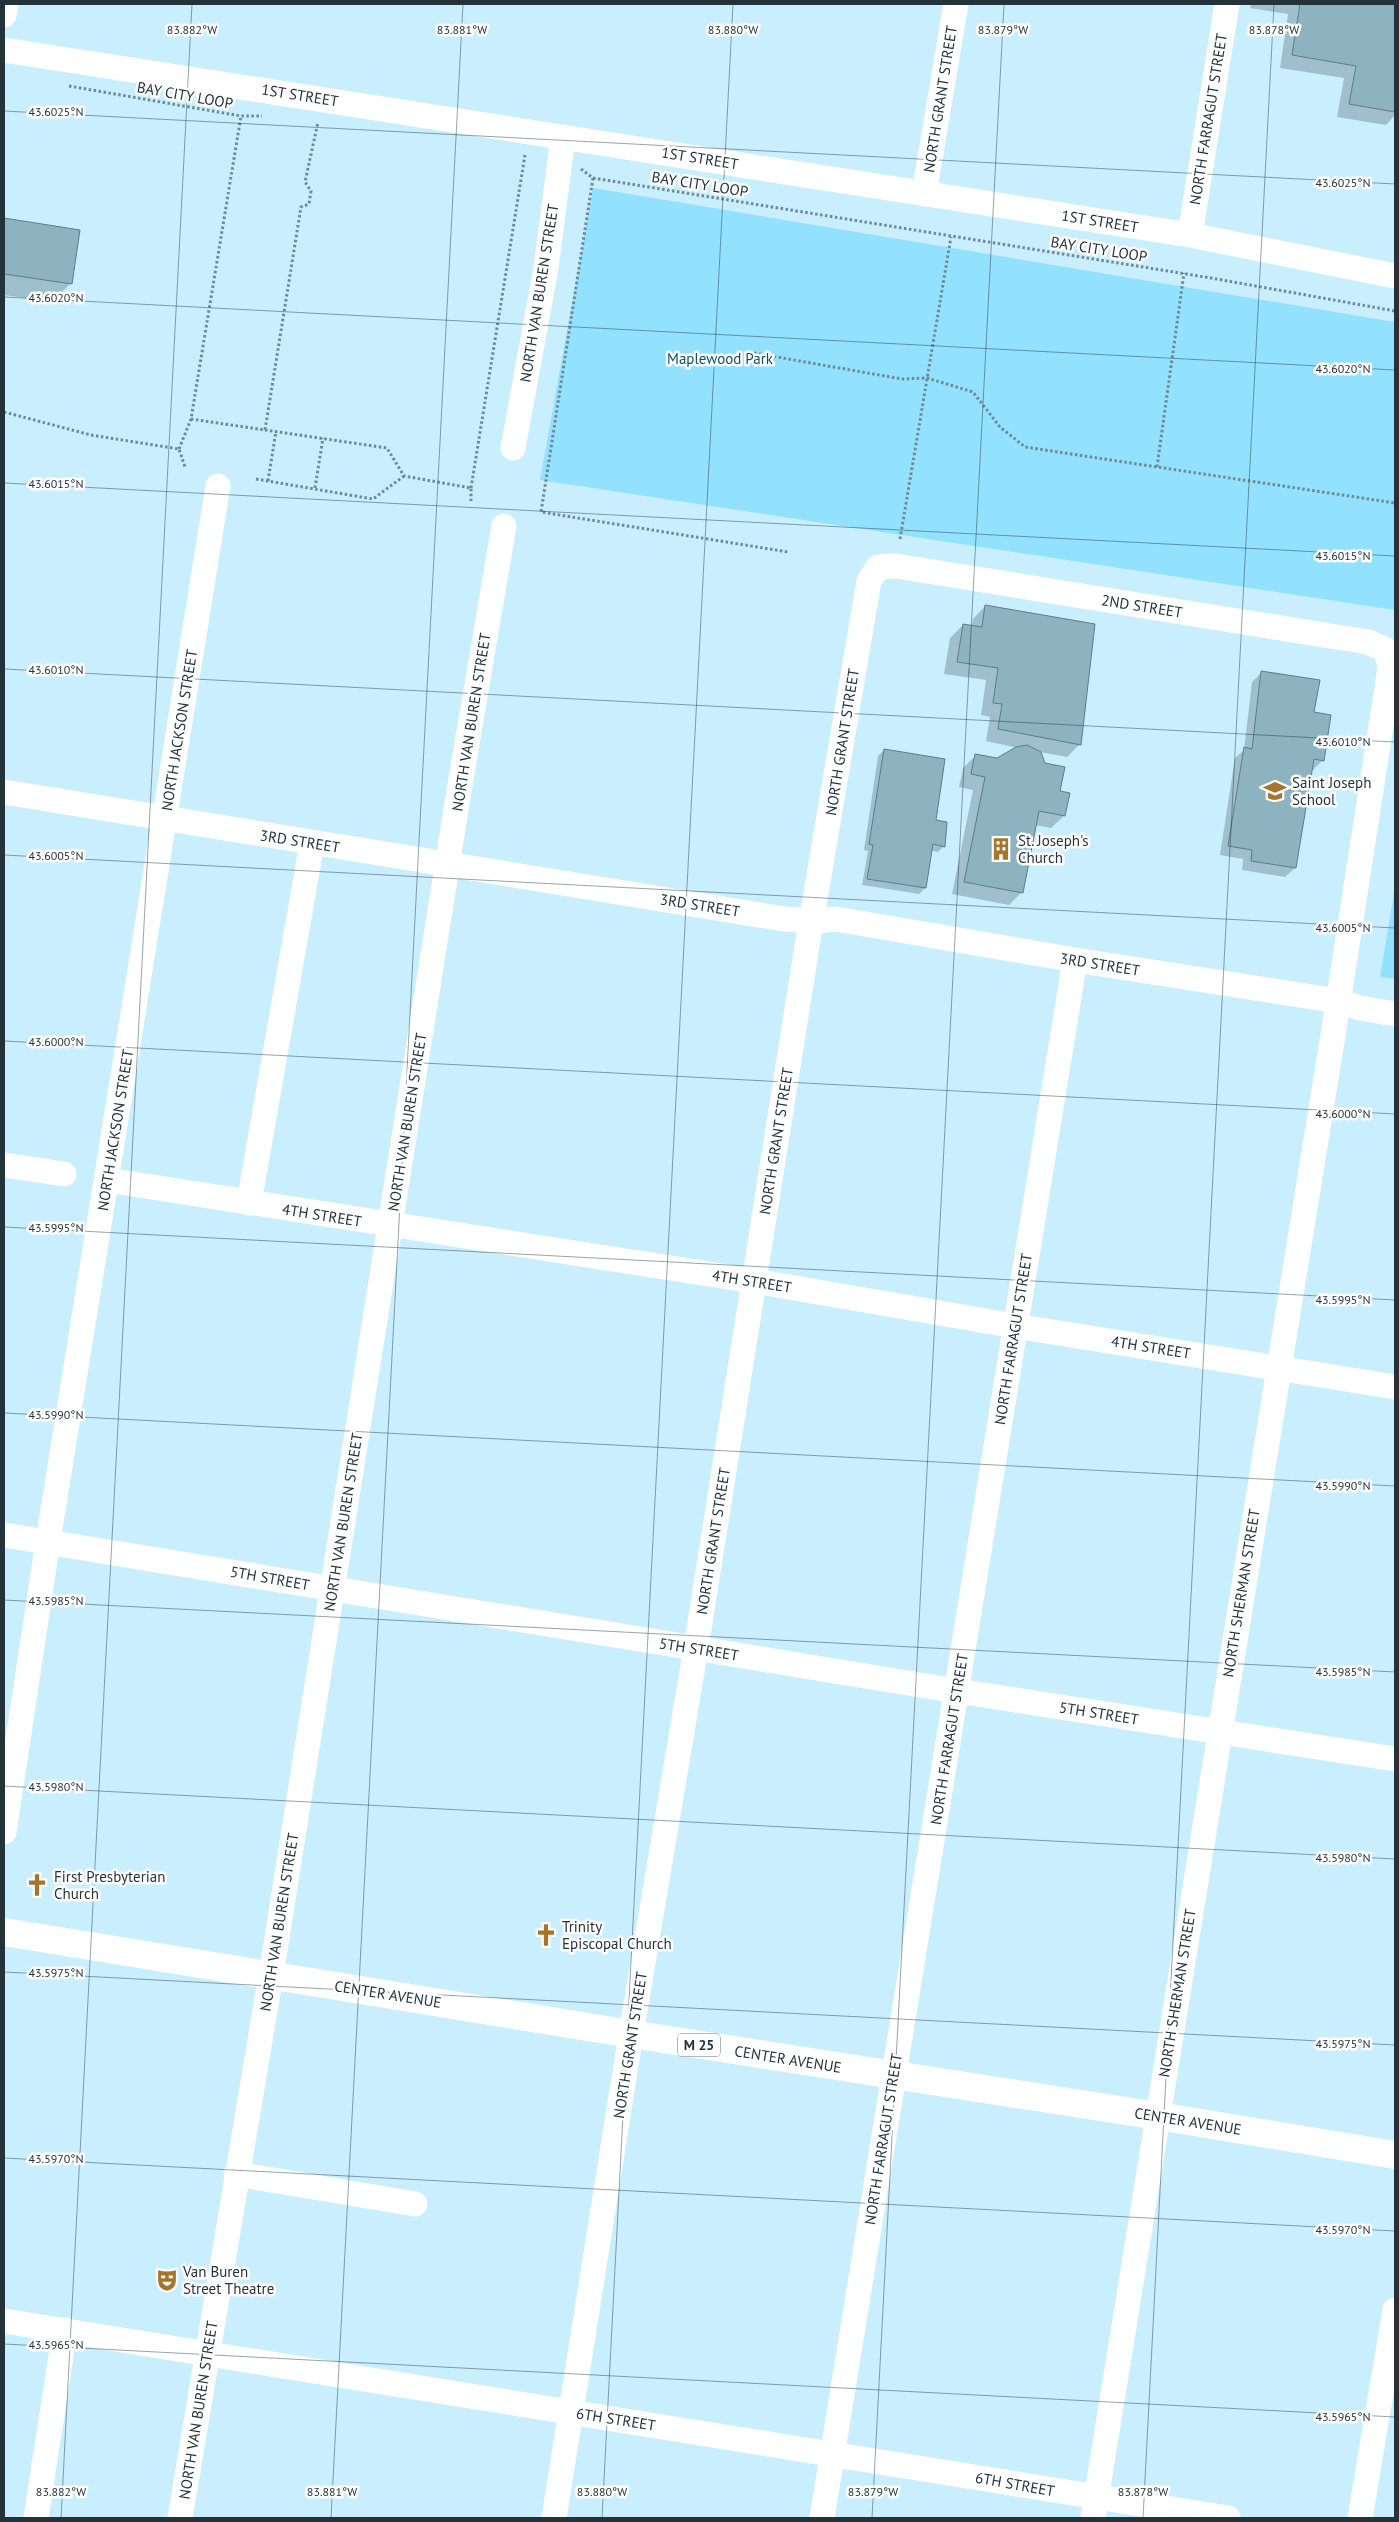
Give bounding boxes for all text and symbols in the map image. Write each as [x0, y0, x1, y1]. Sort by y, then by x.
text: 83.882°W [167, 22, 217, 37]
text: 83.881°W [437, 22, 487, 37]
text: 83.880°W [708, 22, 758, 37]
text: 83.879°W [978, 22, 1028, 37]
text: 83.878°W [1249, 22, 1299, 37]
street label: NORTH GRANT STREET [919, 23, 961, 174]
street label: NORTH FARRAGUT STREET [1185, 31, 1231, 206]
street label: BAY CITY LOOP [135, 77, 235, 113]
street label: 1ST STREET [260, 80, 340, 111]
text: 43.6025°N [29, 104, 83, 119]
street label: 1ST STREET [660, 143, 740, 174]
street label: BAY CITY LOOP [650, 167, 750, 201]
text: 43.6025°N [1316, 175, 1370, 190]
street label: NORTH VAN BUREN STREET [516, 202, 563, 384]
street label: 1ST STREET [1060, 206, 1140, 237]
street label: BAY CITY LOOP [1049, 232, 1149, 266]
text: 43.6020°N [29, 290, 83, 305]
park label: Maplewood Park [667, 349, 774, 368]
text: 43.6020°N [1316, 361, 1370, 376]
text: 43.6015°N [29, 476, 83, 491]
text: 43.6015°N [1316, 548, 1370, 563]
street label: 2ND STREET [1100, 590, 1184, 622]
street label: NORTH VAN BUREN STREET [448, 631, 495, 813]
street label: NORTH JACKSON STREET [157, 647, 201, 812]
text: 43.6010°N [29, 662, 83, 677]
street label: NORTH GRANT STREET [821, 666, 863, 817]
text: 43.6010°N [1316, 734, 1370, 749]
place label: Saint Joseph School [1292, 773, 1371, 809]
school or university icon: Saint Joseph School [1262, 778, 1288, 804]
street label: 3RD STREET [259, 825, 342, 857]
place label: St. Joseph's Church [1018, 831, 1089, 867]
building icon: St. Joseph's Church [988, 836, 1014, 862]
text: 43.6005°N [29, 848, 83, 863]
street label: 3RD STREET [659, 889, 742, 921]
text: 43.6005°N [1316, 920, 1370, 935]
street label: 3RD STREET [1059, 948, 1142, 980]
street label: NORTH VAN BUREN STREET [384, 1031, 431, 1213]
text: 43.6000°N [29, 1034, 83, 1049]
street label: NORTH JACKSON STREET [93, 1047, 137, 1212]
street label: NORTH GRANT STREET [755, 1065, 797, 1216]
text: 43.6000°N [1316, 1106, 1370, 1121]
street label: 4TH STREET [281, 1199, 364, 1231]
text: 43.5995°N [29, 1220, 83, 1235]
street label: NORTH FARRAGUT STREET [990, 1251, 1036, 1426]
street label: 4TH STREET [711, 1265, 794, 1297]
text: 43.5995°N [1316, 1292, 1370, 1307]
street label: 4TH STREET [1110, 1331, 1193, 1363]
text: 43.5990°N [29, 1407, 83, 1422]
street label: NORTH VAN BUREN STREET [320, 1431, 367, 1613]
street label: NORTH GRANT STREET [692, 1465, 734, 1616]
text: 43.5990°N [1316, 1478, 1370, 1493]
street label: NORTH SHERMAN STREET [1218, 1507, 1264, 1679]
street label: 5TH STREET [229, 1562, 312, 1594]
text: 43.5985°N [29, 1593, 83, 1608]
street label: 5TH STREET [658, 1633, 741, 1665]
street label: NORTH FARRAGUT STREET [926, 1651, 972, 1826]
text: 43.5985°N [1316, 1664, 1370, 1679]
street label: 5TH STREET [1058, 1697, 1141, 1729]
text: 43.5980°N [29, 1779, 83, 1794]
street label: NORTH VAN BUREN STREET [256, 1831, 303, 2013]
text: 43.5980°N [1316, 1850, 1370, 1865]
place label: First Presbyterian Church [54, 1867, 165, 1903]
church icon: First Presbyterian Church [24, 1872, 50, 1898]
street label: NORTH SHERMAN STREET [1154, 1907, 1200, 2079]
place label: Trinity Episcopal Church [562, 1917, 672, 1953]
church icon: Trinity Episcopal Church [533, 1922, 559, 1948]
text: 43.5975°N [29, 1965, 83, 1980]
street label: NORTH GRANT STREET [609, 1969, 651, 2120]
street label: CENTER AVENUE [333, 1976, 443, 2012]
road number: M 25 [678, 2034, 720, 2056]
text: 43.5975°N [1316, 2036, 1370, 2051]
street label: CENTER AVENUE [733, 2041, 843, 2077]
street label: NORTH FARRAGUT STREET [860, 2051, 906, 2226]
street label: CENTER AVENUE [1133, 2103, 1243, 2139]
text: 43.5970°N [29, 2151, 83, 2166]
text: 43.5970°N [1316, 2222, 1370, 2237]
place label: Van Buren Street Theatre [182, 2262, 274, 2298]
theatre icon: Van Buren Street Theatre [154, 2267, 180, 2293]
street label: NORTH VAN BUREN STREET [175, 2319, 222, 2501]
text: 43.5965°N [29, 2337, 83, 2352]
street label: 6TH STREET [575, 2403, 658, 2435]
text: 43.5965°N [1316, 2409, 1370, 2424]
street label: 6TH STREET [974, 2468, 1057, 2500]
text: 83.882°W [36, 2484, 86, 2499]
text: 83.881°W [307, 2484, 357, 2499]
text: 83.880°W [577, 2484, 627, 2499]
text: 83.879°W [848, 2484, 898, 2499]
text: 83.878°W [1118, 2484, 1168, 2499]

